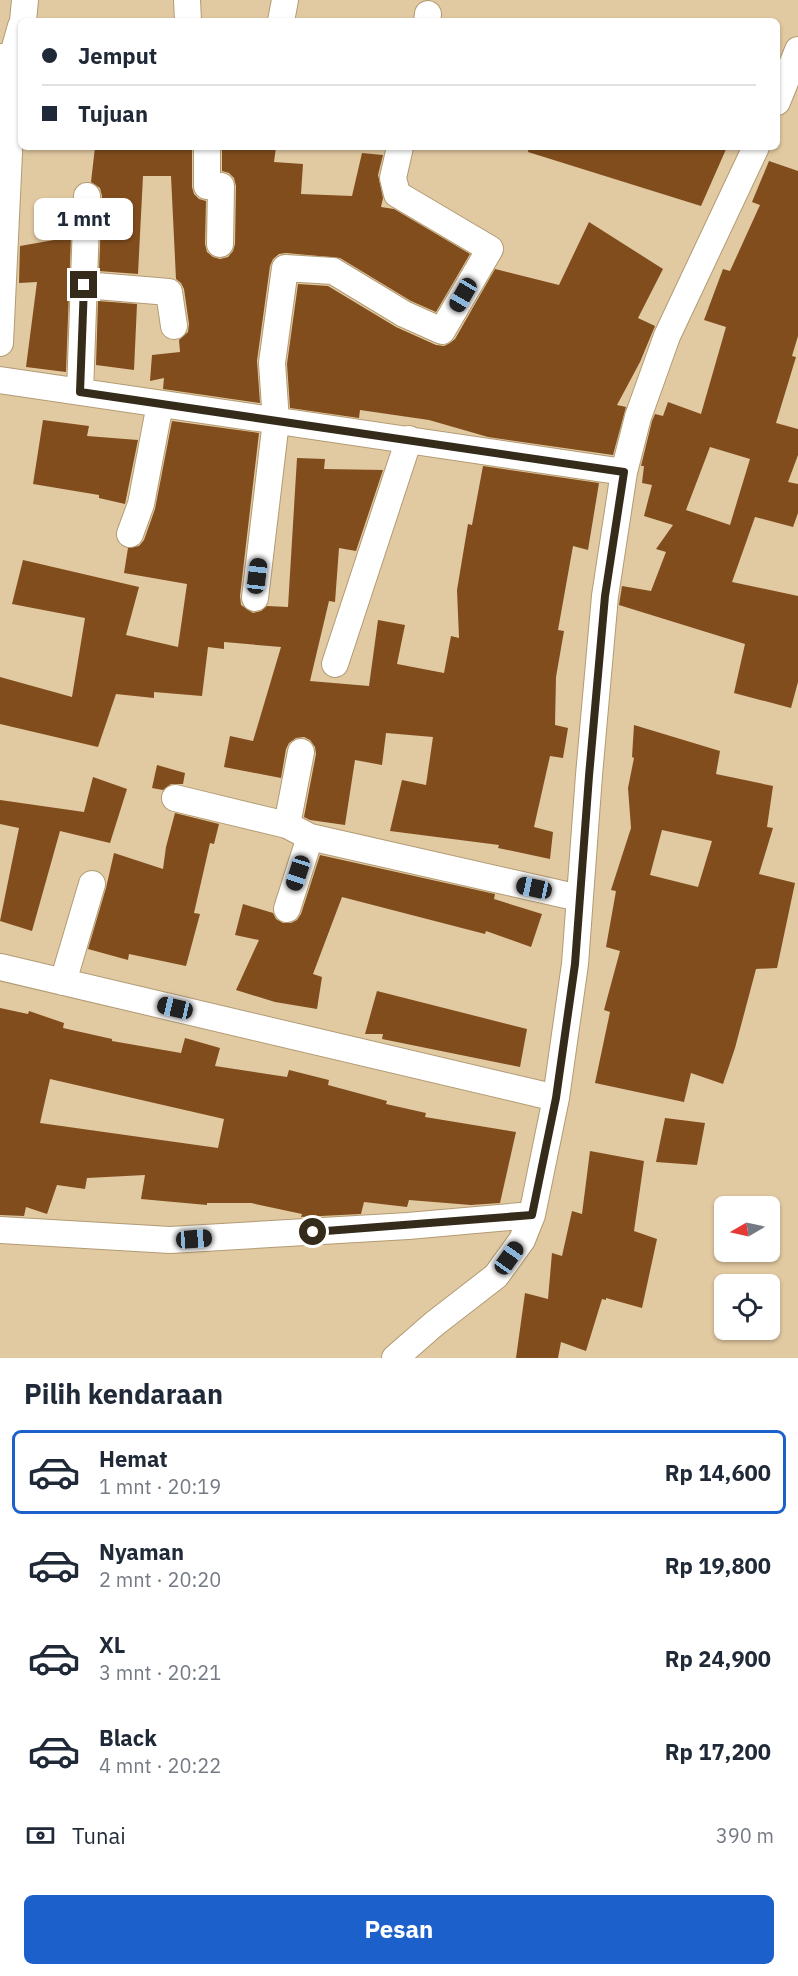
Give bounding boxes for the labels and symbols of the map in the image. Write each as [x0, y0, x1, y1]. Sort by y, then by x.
callout: 1 mnt [34, 198, 134, 240]
route end [70, 271, 97, 298]
car [446, 275, 480, 315]
car [246, 557, 268, 595]
car [284, 853, 312, 893]
car [515, 875, 553, 901]
car [155, 995, 195, 1021]
north arrow [714, 1196, 780, 1262]
route start [299, 1218, 326, 1245]
car [175, 1229, 213, 1249]
car [491, 1238, 527, 1278]

